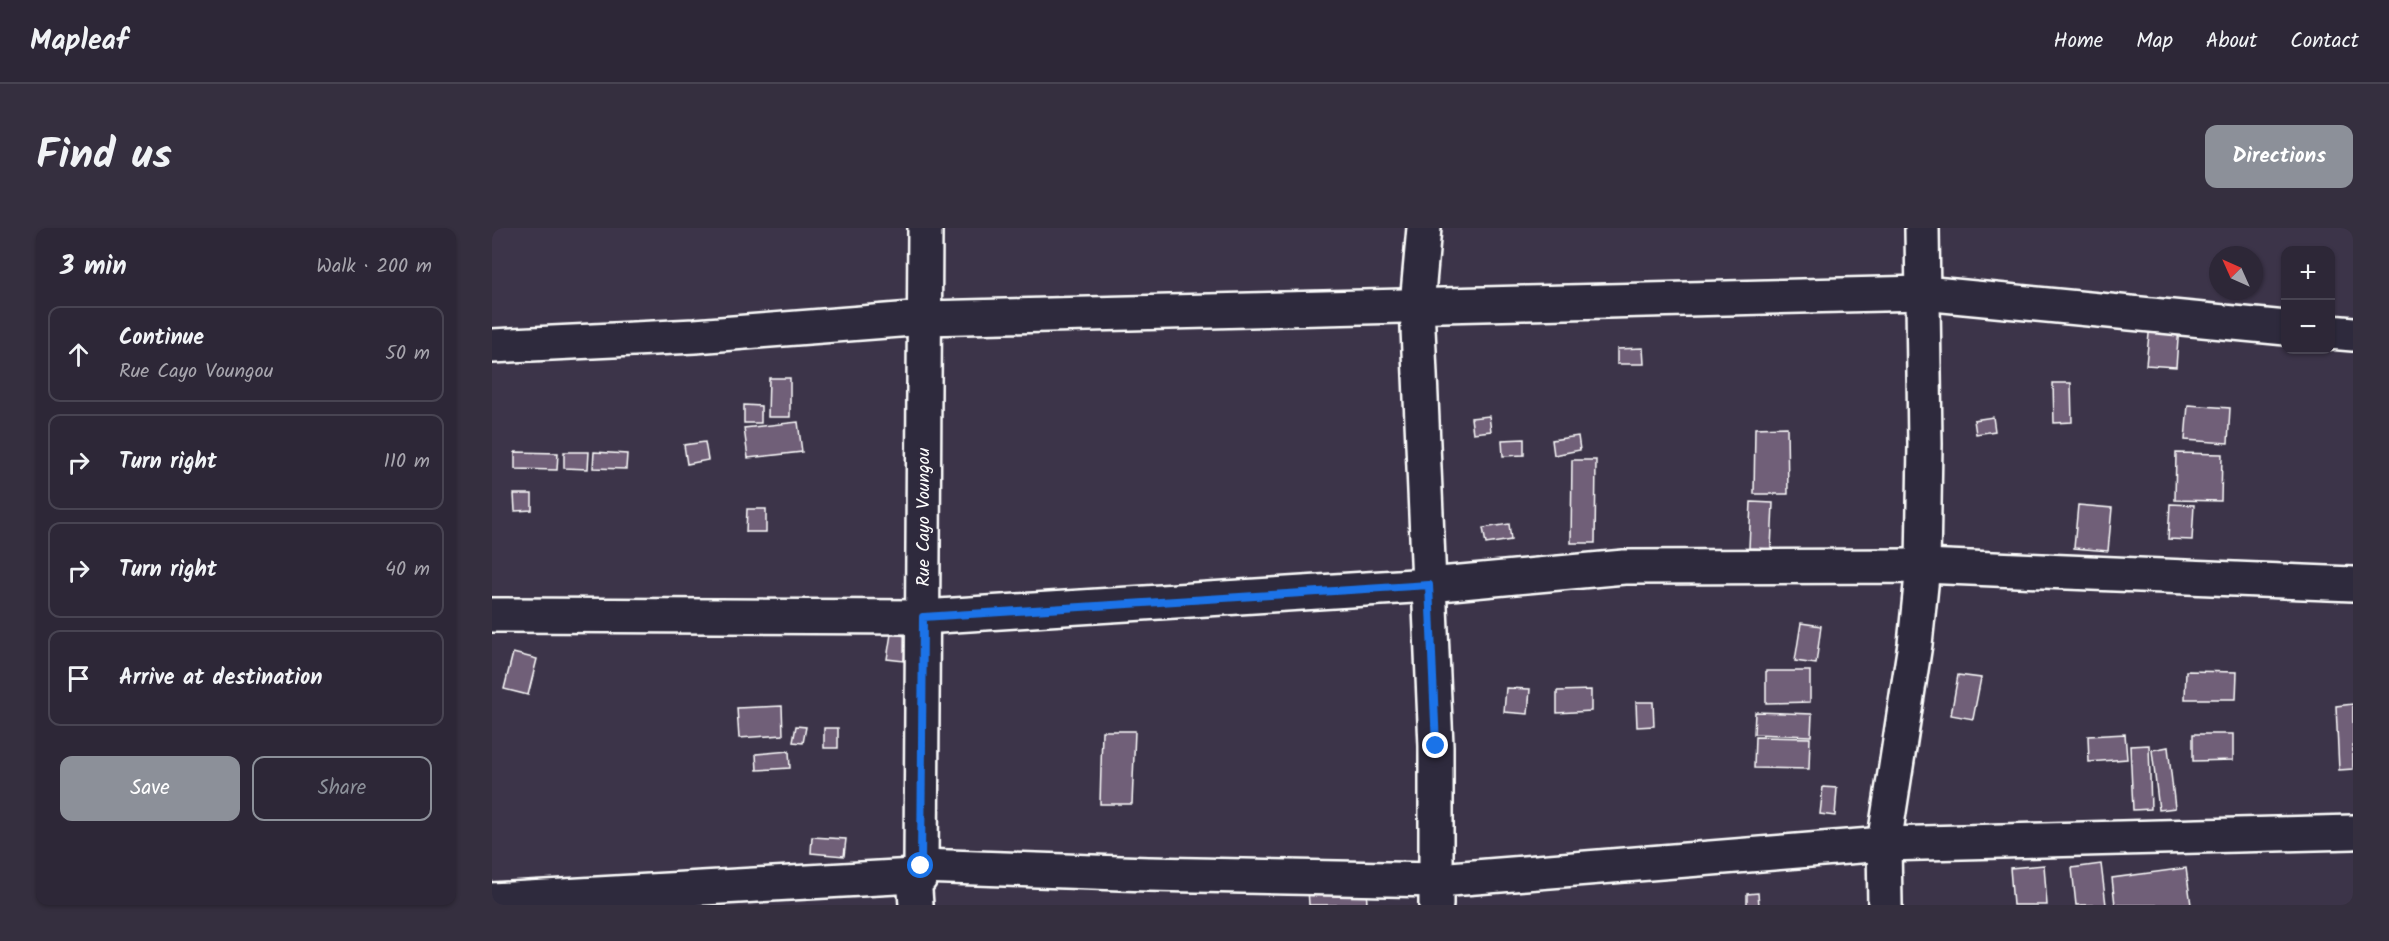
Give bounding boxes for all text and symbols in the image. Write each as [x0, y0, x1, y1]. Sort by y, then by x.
text: Mapleaf [30, 19, 128, 64]
text: Home [2054, 25, 2103, 58]
text: Map [2136, 25, 2173, 58]
text: About [2206, 25, 2257, 58]
text: Contact [2290, 25, 2359, 58]
text: Find us [36, 123, 172, 190]
button: Directions [2205, 125, 2353, 188]
text: 3 min [60, 246, 127, 288]
north arrow [2209, 246, 2263, 300]
map controls [2281, 246, 2335, 354]
button: + [2281, 246, 2335, 300]
text: Walk · 200 m [316, 251, 432, 283]
button: − [2281, 300, 2335, 354]
text: Continue [119, 321, 204, 356]
icon: ahead [62, 338, 95, 371]
text: 50 m [385, 338, 430, 370]
text: Rue Cayo Voungou [119, 356, 273, 388]
text: Turn right [119, 445, 217, 480]
icon: right [62, 446, 95, 479]
text: 110 m [384, 446, 430, 478]
street label: Rue Cayo Voungou [910, 447, 939, 586]
text: Turn right [119, 553, 217, 588]
icon: right [62, 554, 95, 587]
text: 40 m [385, 554, 430, 586]
text: Arrive at destination [119, 661, 322, 696]
icon: arrive [62, 662, 95, 695]
route end [1422, 732, 1448, 758]
button: Save [60, 756, 240, 821]
button: Share [252, 756, 432, 821]
route start [907, 852, 933, 878]

